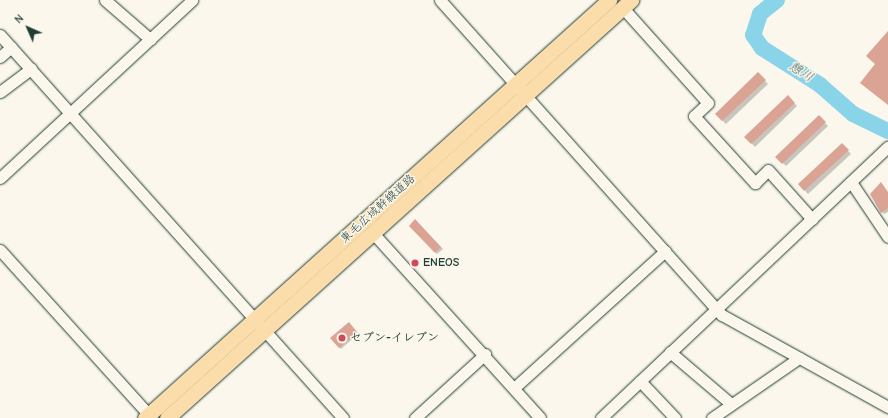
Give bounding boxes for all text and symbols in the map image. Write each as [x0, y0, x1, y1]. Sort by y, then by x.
north arrow [8, 8, 48, 48]
text: N [12, 12, 26, 26]
water label: 憩川 [786, 58, 816, 86]
street label: 東毛広域幹線道路 [338, 172, 418, 246]
place label: ENEOS [423, 256, 459, 270]
marker: ENEOS [410, 258, 420, 268]
place label: セブン-イレブン [350, 331, 439, 345]
marker: セブン-イレブン [337, 333, 347, 343]

